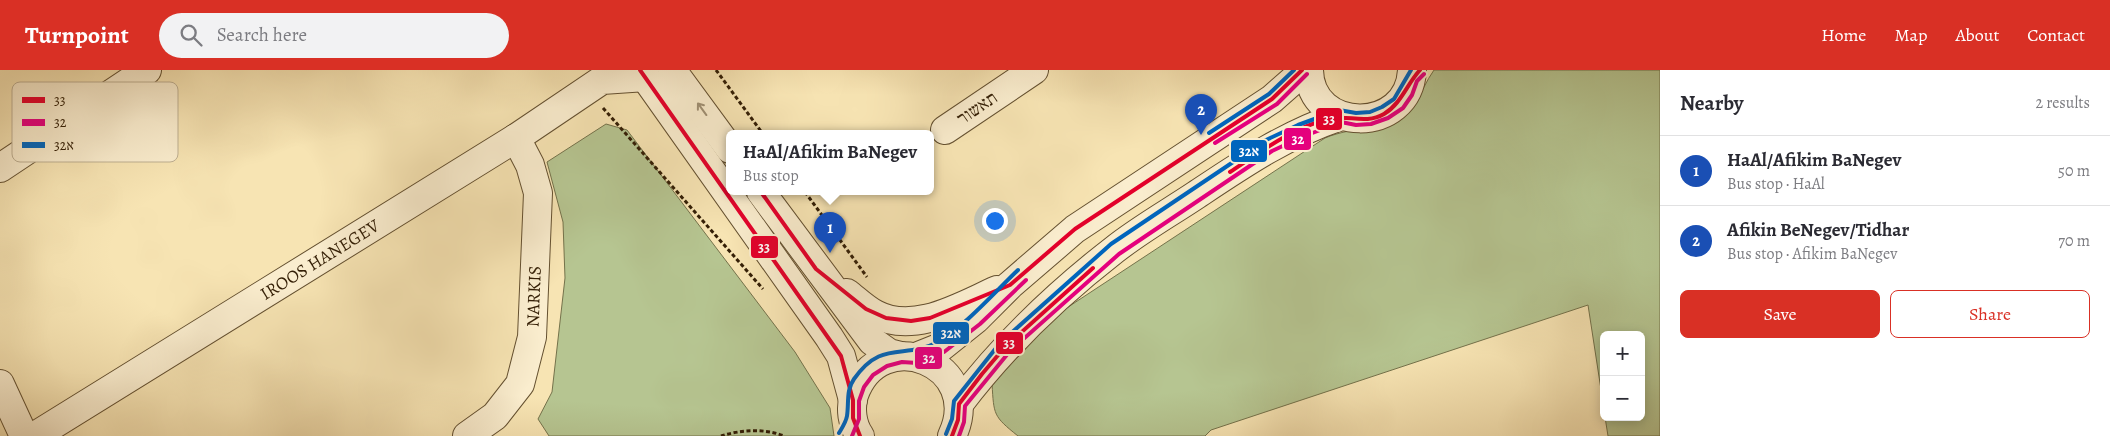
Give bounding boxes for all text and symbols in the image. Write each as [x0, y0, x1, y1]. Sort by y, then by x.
search box [159, 13, 509, 58]
text: Turnpoint [25, 19, 129, 51]
icon: search [177, 21, 205, 49]
text: Search here [217, 22, 307, 48]
text: Home [1821, 23, 1866, 47]
text: Map [1894, 23, 1927, 47]
text: About [1955, 23, 1999, 47]
text: Contact [2027, 23, 2085, 47]
legend [12, 82, 178, 162]
street label: תאשור [952, 86, 1002, 130]
text: Nearby [1680, 89, 1743, 117]
text: 33 [54, 91, 66, 110]
text: 2 results [2035, 92, 2090, 114]
pin: 2 [1185, 94, 1217, 135]
one-way arrow [696, 103, 707, 116]
line badge: 33 [1315, 107, 1343, 131]
text: 33 [1323, 110, 1335, 129]
text: 32 [54, 113, 67, 132]
line badge: 32 [1283, 127, 1312, 151]
popup [726, 130, 934, 195]
text: 32 [1292, 130, 1305, 149]
text: 32א [54, 136, 74, 155]
text: HaAl/Afikim BaNegev [743, 139, 917, 165]
line badge: 32א [1230, 139, 1268, 163]
text: 32א [1239, 142, 1260, 161]
text: HaAl/Afikim BaNegev [1727, 147, 1901, 173]
text: 1 [1693, 160, 1699, 182]
text: 50 m [2058, 160, 2090, 182]
text: Bus stop [743, 165, 799, 187]
text: Bus stop · HaAl [1727, 173, 1825, 195]
your location [982, 208, 1008, 234]
pin: 1 [814, 212, 846, 253]
street label: IROOS HANEGEV [256, 213, 384, 306]
text: Afikin BeNegev/Tidhar [1727, 217, 1909, 243]
text: 2 [1692, 230, 1700, 252]
text: 70 m [2058, 230, 2090, 252]
line badge: 33 [750, 235, 779, 259]
text: 33 [758, 238, 770, 257]
text: Bus stop · Afikim BaNegev [1727, 243, 1897, 265]
street label: NARKIS [520, 265, 547, 328]
button: Save [1680, 290, 1880, 338]
button: Share [1890, 290, 2090, 338]
line badge: 32א [932, 321, 970, 345]
text: 32א [941, 324, 962, 343]
line badge: 33 [995, 331, 1024, 355]
map controls [1600, 331, 1645, 421]
button: + [1600, 331, 1645, 376]
text: 33 [1003, 334, 1015, 353]
line badge: 32 [914, 346, 943, 370]
text: 32 [923, 349, 936, 368]
button: − [1600, 376, 1645, 421]

